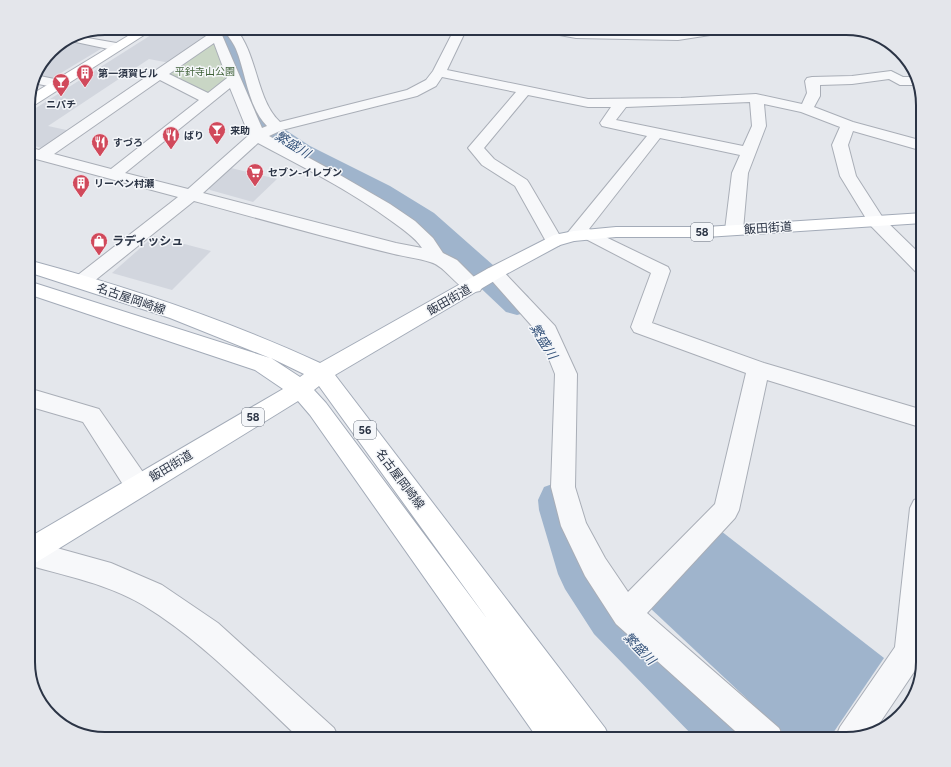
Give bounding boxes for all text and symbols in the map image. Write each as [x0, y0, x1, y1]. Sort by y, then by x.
building icon: 第一須賀ビル [75, 63, 95, 88]
park label: 平針寺山公園 [175, 65, 235, 78]
place label: 第一須賀ビル [98, 67, 158, 80]
bar icon: ニパチ [51, 72, 71, 97]
place label: ニパチ [46, 98, 76, 111]
bar icon: 来助 [207, 120, 227, 145]
place label: 来助 [230, 124, 250, 137]
restaurant icon: ばり [161, 125, 181, 150]
water label: 繁盛川 [272, 128, 315, 162]
place label: ばり [184, 129, 204, 142]
restaurant icon: すづろ [90, 132, 110, 157]
place label: すづろ [113, 136, 143, 149]
supermarket icon: セブン-イレブン [245, 162, 265, 187]
place label: セブン-イレブン [268, 166, 342, 179]
building icon: リーベン村瀬 [71, 173, 91, 198]
place label: リーベン村瀬 [94, 177, 155, 190]
street label: 飯田街道 [744, 219, 792, 237]
road number: 58 [691, 223, 713, 241]
shop icon: ラディッシュ [89, 231, 109, 256]
place label: ラディッシュ [112, 234, 183, 248]
street label: 名古屋岡崎線 [95, 281, 167, 317]
street label: 飯田街道 [425, 282, 473, 318]
water label: 繁盛川 [527, 321, 561, 363]
road number: 58 [242, 408, 264, 426]
road number: 56 [354, 421, 376, 439]
street label: 名古屋岡崎線 [373, 446, 427, 512]
street label: 飯田街道 [147, 448, 195, 484]
water label: 繁盛川 [621, 629, 660, 669]

